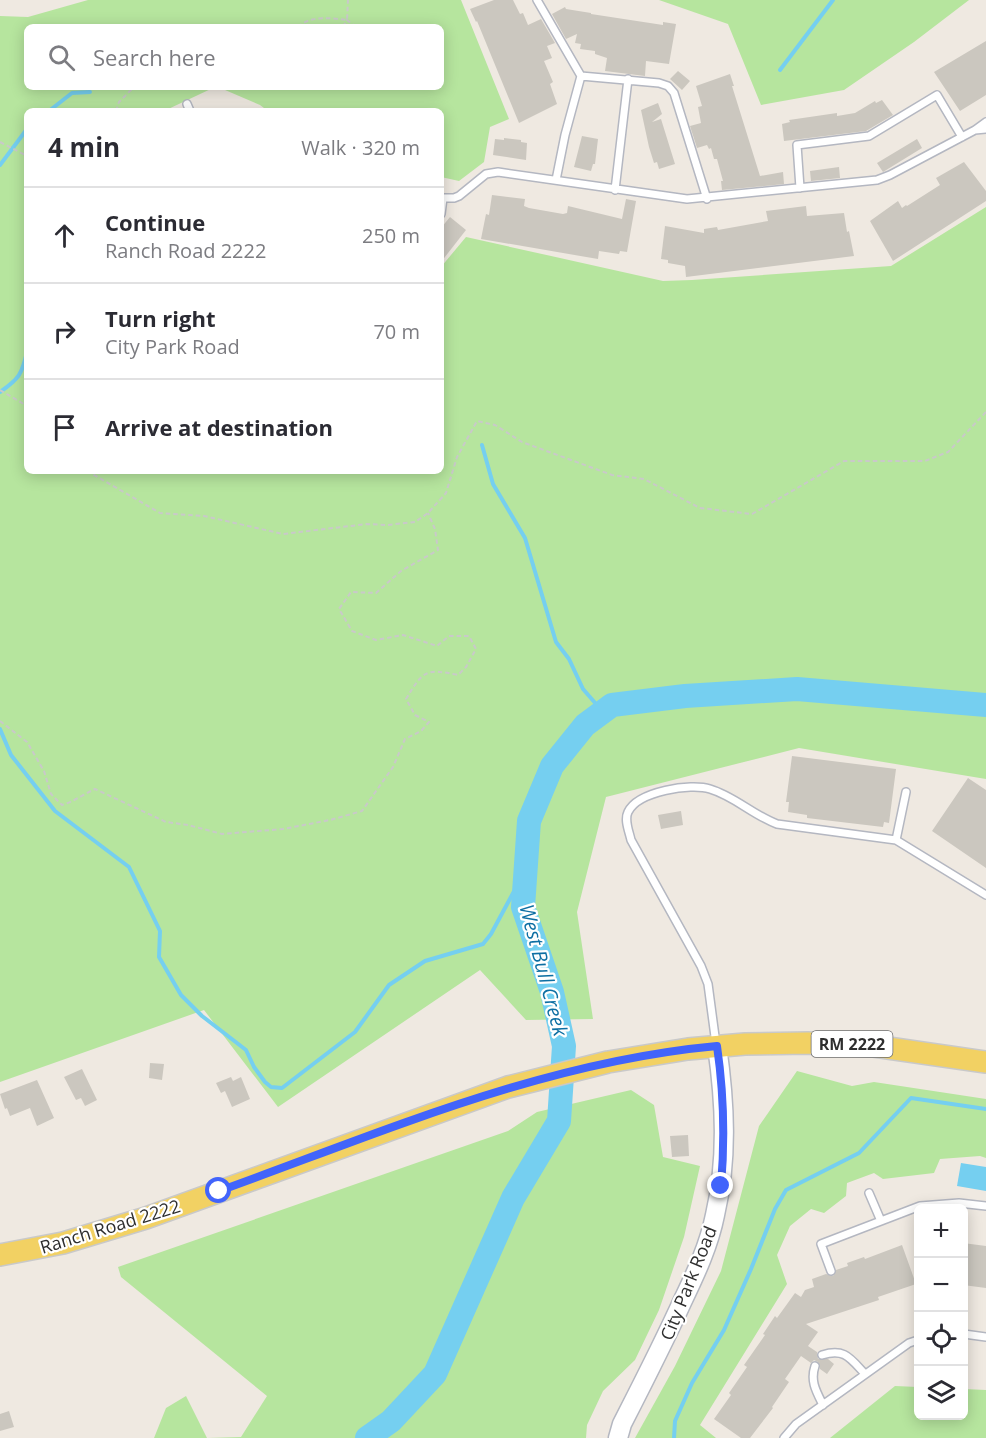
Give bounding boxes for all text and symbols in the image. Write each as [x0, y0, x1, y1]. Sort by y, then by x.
search box [24, 24, 444, 90]
icon: search [45, 41, 78, 74]
text: Search here [93, 42, 216, 72]
text: 4 min [48, 129, 120, 165]
text: Walk · 320 m [301, 134, 420, 161]
text: Continue [105, 207, 205, 237]
icon: ahead [48, 219, 81, 252]
text: 250 m [362, 222, 420, 249]
text: Ranch Road 2222 [105, 237, 266, 264]
text: Turn right [105, 303, 216, 333]
icon: right [48, 315, 81, 348]
text: 70 m [373, 318, 420, 345]
text: City Park Road [105, 333, 240, 360]
icon: arrive [48, 411, 81, 444]
text: Arrive at destination [105, 412, 333, 442]
water label: West Bull Creek [513, 901, 575, 1040]
road number: RM 2222 [812, 1031, 892, 1057]
route end [707, 1172, 733, 1198]
route start [205, 1177, 231, 1203]
street label: Ranch Road 2222 [37, 1193, 183, 1259]
map controls [914, 1204, 968, 1420]
button: + [914, 1204, 968, 1258]
street label: City Park Road [654, 1222, 722, 1344]
button: − [914, 1258, 968, 1312]
button: locate [914, 1312, 968, 1366]
button: layers [914, 1366, 968, 1420]

